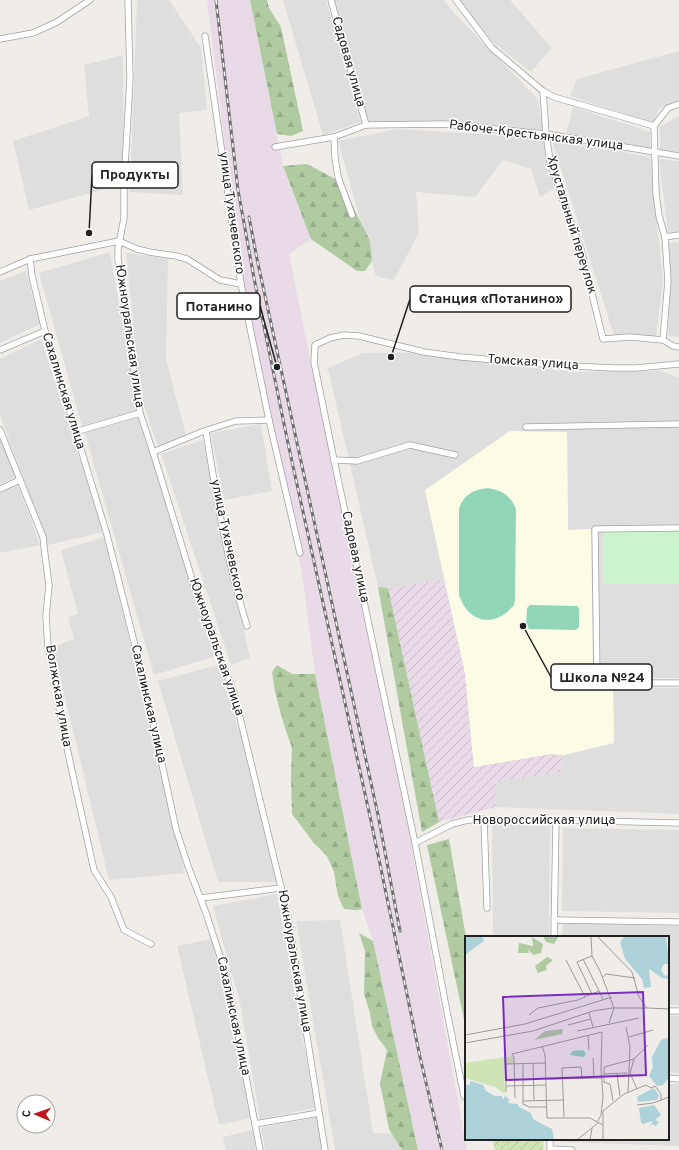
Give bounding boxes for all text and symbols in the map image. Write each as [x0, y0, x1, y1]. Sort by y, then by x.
street label: Садовая улица [327, 15, 369, 109]
street label: Рабоче-Крестьянская улица [448, 117, 624, 155]
street label: улица Тухачевского [214, 151, 248, 275]
street label: Хрустальный переулок [542, 154, 600, 296]
callout: Продукты [92, 162, 178, 188]
text: Продукты [100, 167, 170, 184]
street label: Южноуральская улица [111, 263, 147, 409]
callout: Станция «Потанино» [410, 286, 571, 312]
text: Станция «Потанино» [419, 291, 563, 308]
callout: Потанино [177, 293, 260, 319]
text: Потанино [186, 299, 253, 316]
street label: Сахалинская улица [38, 331, 88, 451]
street label: Томская улица [487, 352, 579, 374]
street label: улица Тухачевского [206, 478, 248, 602]
street label: Садовая улица [337, 510, 373, 604]
street label: Южноуральская улица [185, 576, 247, 718]
street label: Сахалинская улица [127, 643, 169, 765]
street label: Волжская улица [41, 644, 75, 748]
callout: Школа №24 [551, 664, 652, 690]
text: Школа №24 [559, 670, 645, 687]
street label: Новороссийская улица [473, 813, 615, 829]
street label: Южноуральская улица [274, 889, 314, 1033]
inset map [465, 936, 669, 1140]
street label: Сахалинская улица [213, 955, 253, 1077]
north arrow [16, 1094, 56, 1134]
text: С [20, 1110, 34, 1117]

